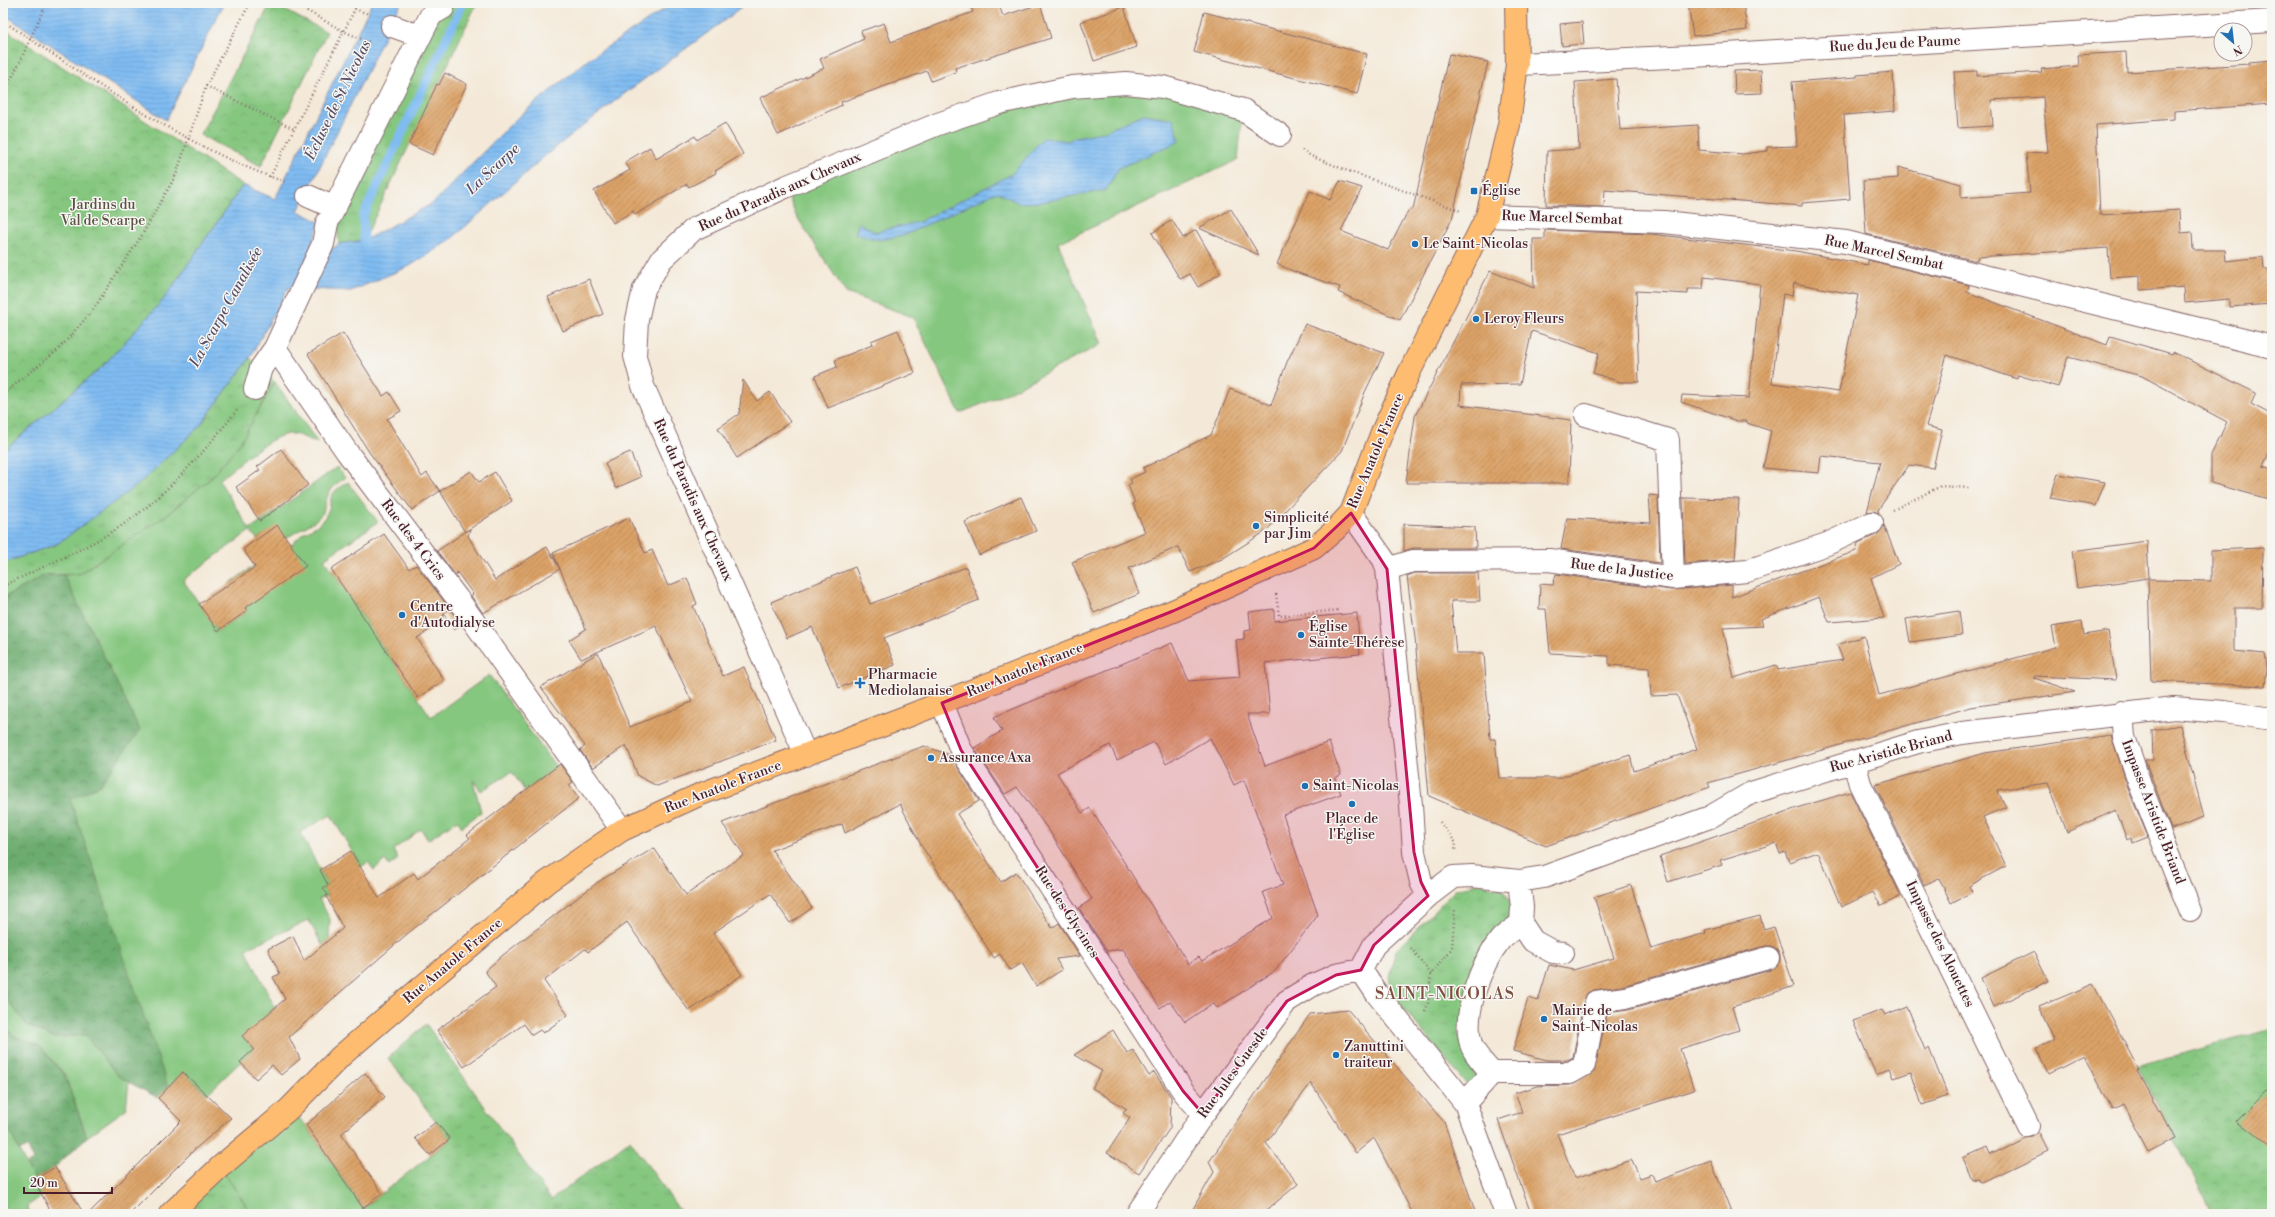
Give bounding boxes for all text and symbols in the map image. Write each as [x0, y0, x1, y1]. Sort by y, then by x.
north arrow [2213, 22, 2253, 62]
street label: Rue du Jeu de Paume [1829, 32, 1961, 56]
water label: Écluse de St Nicolas [299, 36, 375, 164]
text: N [2230, 42, 2244, 58]
water label: La Scarpe [462, 139, 524, 199]
street label: Rue du Paradis aux Chevaux [696, 148, 865, 236]
place label: Église [1482, 180, 1521, 200]
marker: Église [1469, 186, 1479, 196]
park label: Jardins du Val de Scarpe [60, 196, 145, 230]
street label: Rue Marcel Sembat [1501, 207, 1623, 229]
street label: Rue Marcel Sembat [1823, 232, 1945, 274]
place label: Le Saint-Nicolas [1423, 235, 1528, 253]
marker: Le Saint-Nicolas [1410, 239, 1420, 249]
water label: La Scarpe Canalisée [185, 244, 267, 371]
place label: Leroy Fleurs [1484, 310, 1564, 328]
marker: Leroy Fleurs [1471, 314, 1481, 324]
street label: Rue Anatole France [1343, 390, 1409, 512]
street label: Rue du Paradis aux Chevaux [649, 416, 737, 585]
street label: Rue des 4 Crics [377, 496, 449, 584]
place label: Simplicité par Jim [1264, 509, 1329, 543]
marker: Simplicité par Jim [1251, 521, 1261, 531]
street label: Rue de la Justice [1570, 555, 1674, 585]
place label: Centre d'Autodialyse [410, 598, 495, 632]
marker: Centre d'Autodialyse [397, 610, 407, 620]
place label: Église Sainte-Thérèse [1309, 616, 1405, 652]
marker: Église Sainte-Thérèse [1296, 630, 1306, 640]
street label: Rue Anatole France [964, 638, 1086, 702]
place label: Pharmacie Mediolanaise [868, 666, 952, 700]
marker: Pharmacie Mediolanaise [855, 678, 865, 688]
street label: Rue Aristide Briand [1828, 727, 1954, 777]
street label: Impasse Aristide Briand [2117, 737, 2189, 887]
place label: Assurance Axa [938, 749, 1032, 767]
marker: Assurance Axa [926, 753, 936, 763]
street label: Rue Anatole France [662, 756, 784, 818]
place label: Saint-Nicolas [1313, 777, 1399, 795]
marker: Saint-Nicolas [1300, 781, 1310, 791]
marker: Place de l'Église [1347, 799, 1357, 809]
place label: Place de l'Église [1326, 810, 1378, 844]
street label: Rue des Glycines [1031, 863, 1103, 961]
street label: Impasse des Alouettes [1902, 878, 1978, 1010]
street label: Rue Anatole France [400, 914, 506, 1008]
district label: SAINT-NICOLAS [1375, 984, 1515, 1004]
place label: Mairie de Saint-Nicolas [1552, 1002, 1638, 1036]
marker: Mairie de Saint-Nicolas [1539, 1014, 1549, 1024]
street label: Rue Jules Guesde [1194, 1024, 1272, 1122]
place label: Zanuttini traiteur [1344, 1038, 1404, 1072]
marker: Zanuttini traiteur [1331, 1050, 1341, 1060]
scale bar [24, 1169, 112, 1195]
text: 20 m [30, 1176, 58, 1191]

